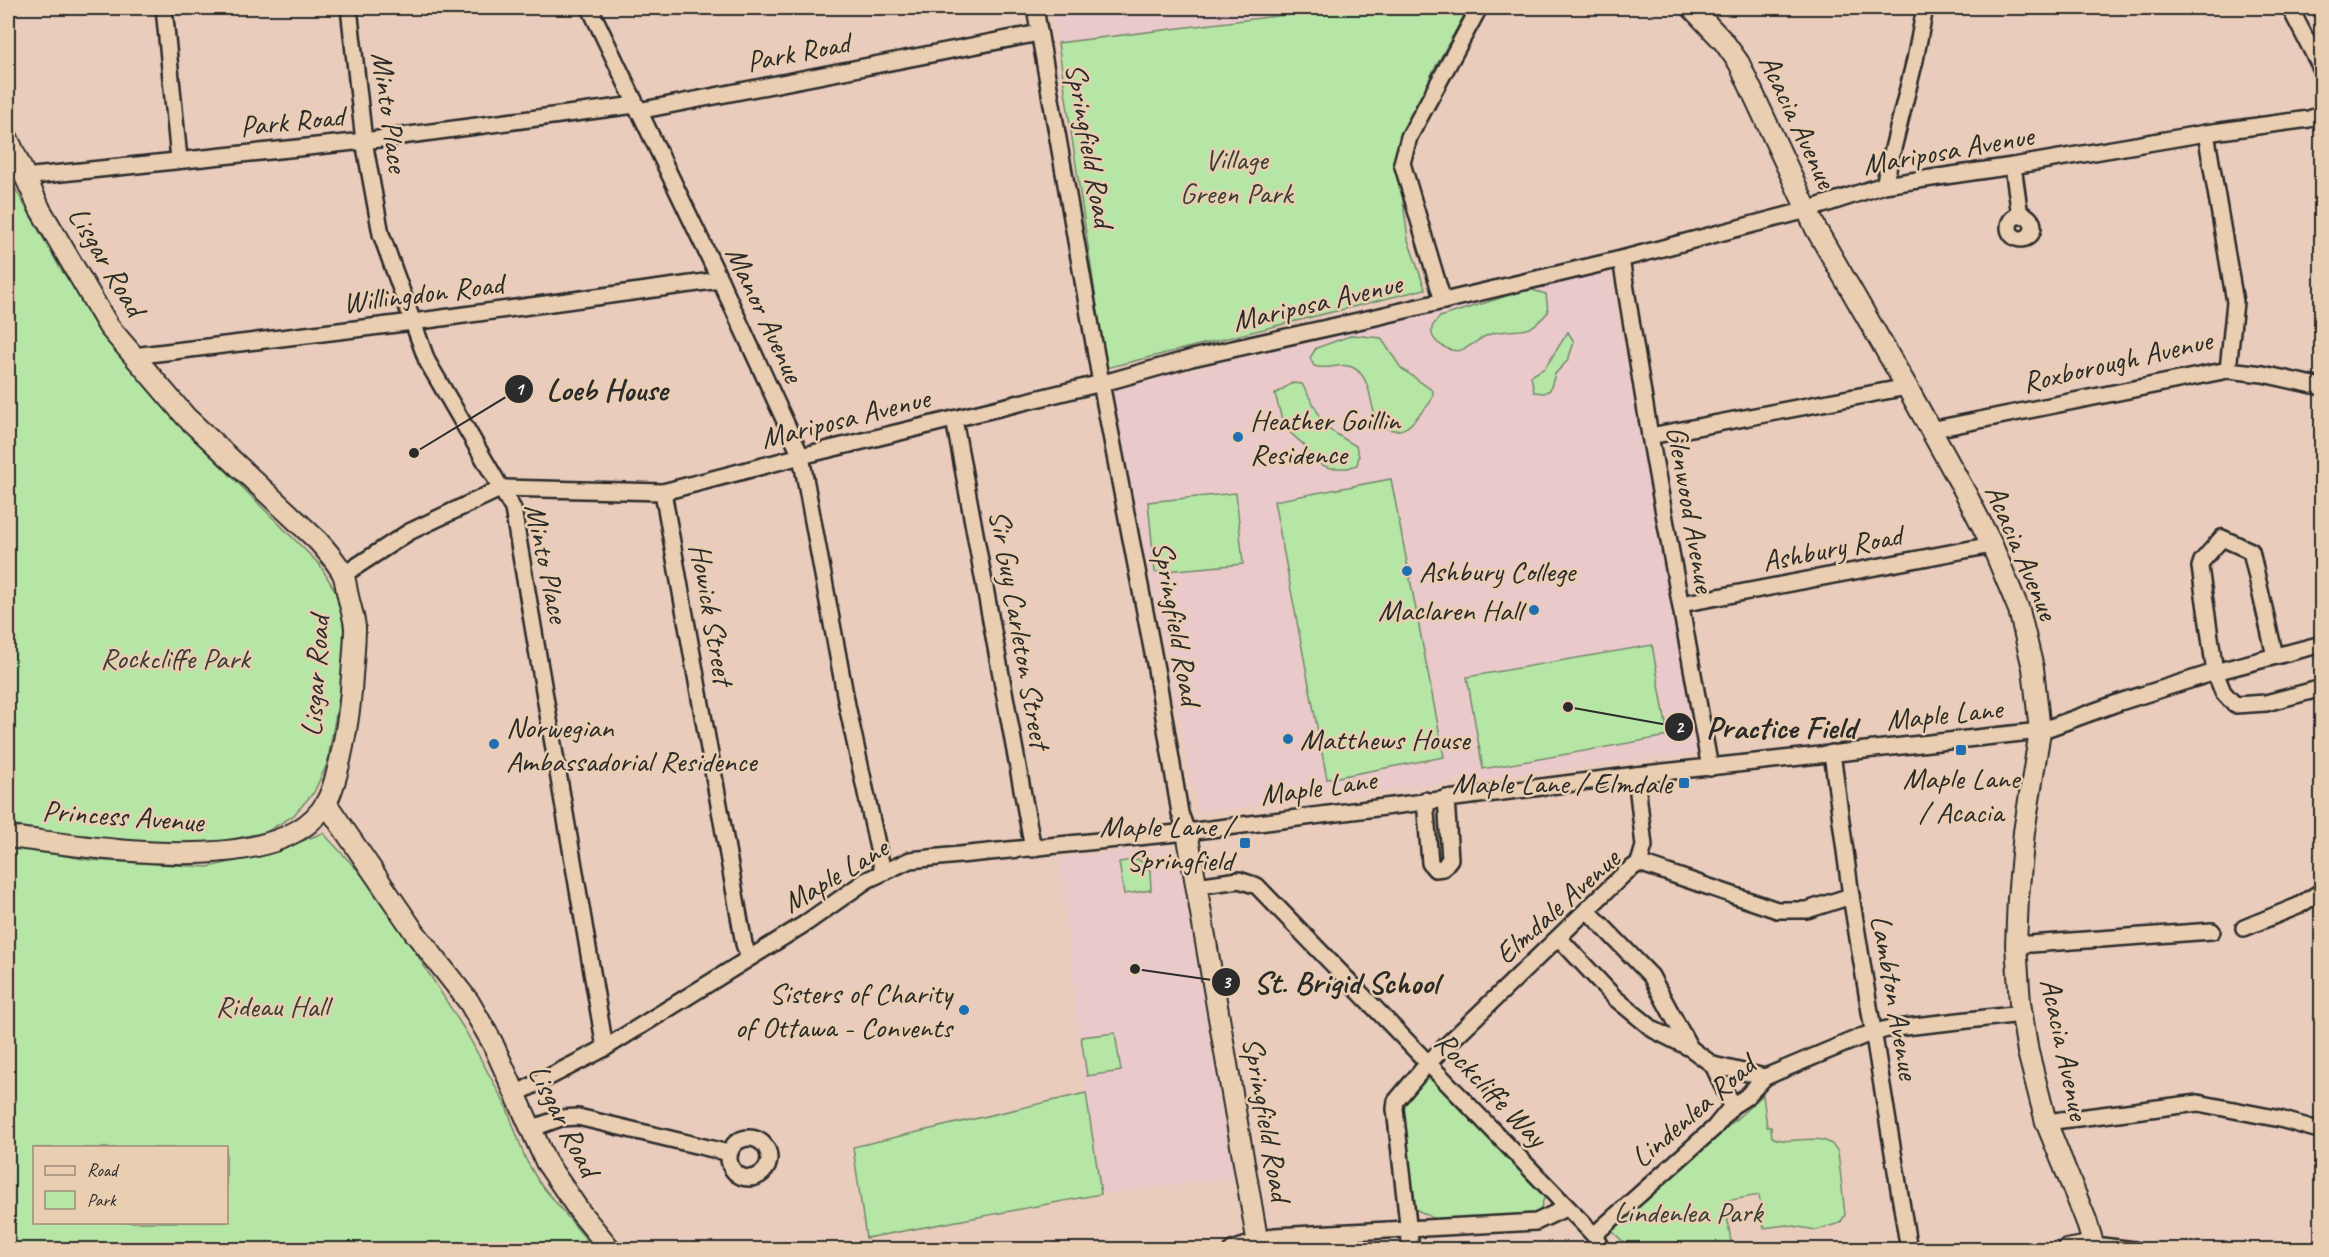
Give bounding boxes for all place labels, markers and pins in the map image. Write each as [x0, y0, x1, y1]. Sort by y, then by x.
callout: Loeb House [504, 364, 680, 414]
place label: Heather Goillin Residence [1250, 401, 1402, 473]
marker: Heather Goillin Residence [1231, 430, 1245, 444]
place label: Ashbury College [1419, 552, 1577, 590]
marker: Ashbury College [1400, 564, 1414, 578]
place label: Maclaren Hall [1378, 591, 1527, 629]
marker: Maclaren Hall [1527, 603, 1541, 617]
callout: Practice Field [1664, 702, 1867, 752]
place label: Norwegian Ambassadorial Residence [506, 708, 759, 780]
place label: Matthews House [1300, 720, 1472, 758]
marker: Matthews House [1281, 732, 1295, 746]
marker: Norwegian Ambassadorial Residence [487, 737, 501, 751]
marker: Maple Lane / Acacia [1954, 743, 1968, 757]
place label: Maple Lane / Acacia [1903, 759, 2021, 831]
place label: Maple Lane / Elmdale [1452, 764, 1674, 802]
marker: Maple Lane / Elmdale [1677, 776, 1691, 790]
place label: Maple Lane / Springfield [1099, 807, 1239, 879]
marker: Maple Lane / Springfield [1238, 836, 1252, 850]
callout: St. Brigid School [1211, 957, 1450, 1007]
place label: Sisters of Charity of Ottawa - Convents [735, 974, 955, 1046]
marker: Sisters of Charity of Ottawa - Convents [957, 1003, 971, 1017]

